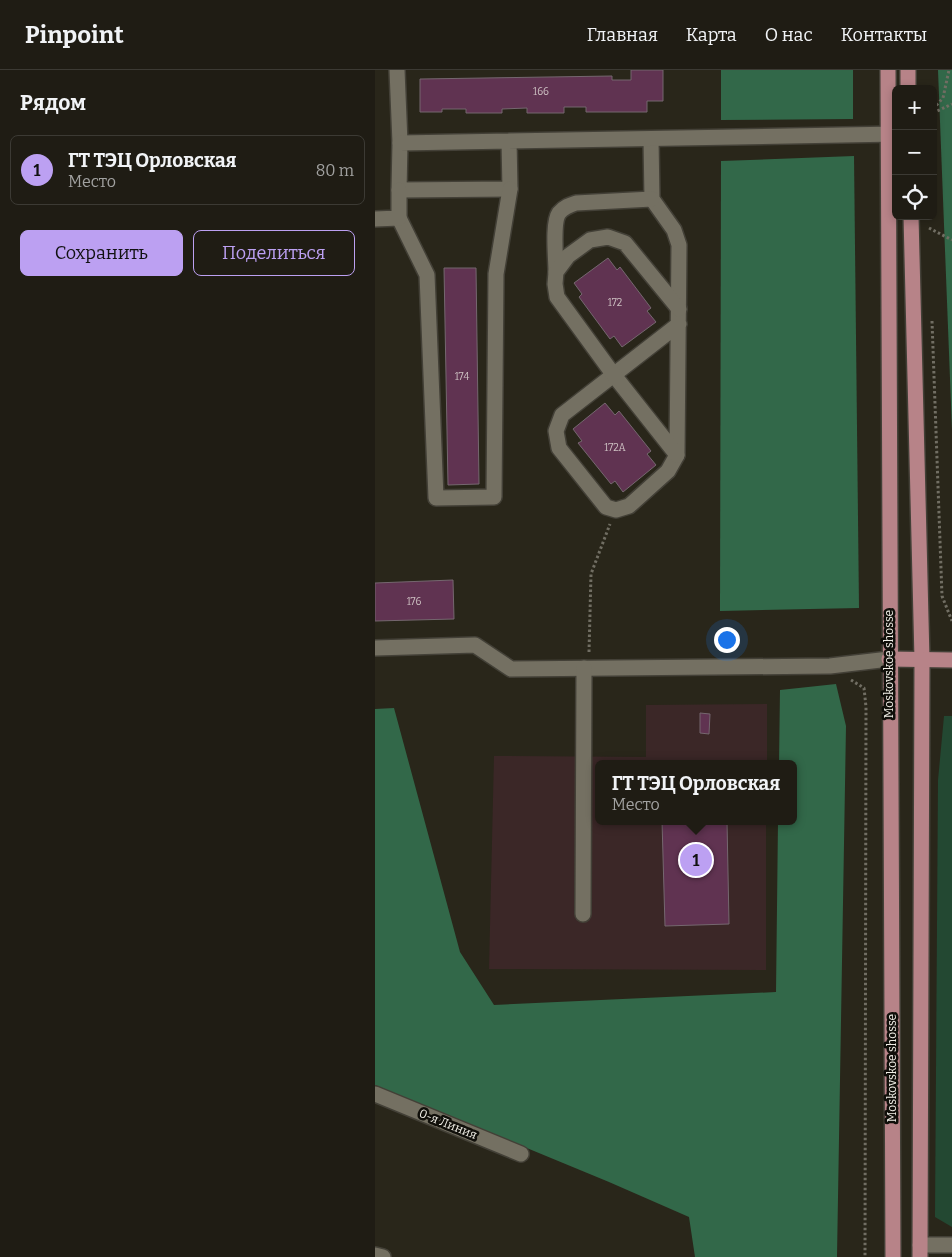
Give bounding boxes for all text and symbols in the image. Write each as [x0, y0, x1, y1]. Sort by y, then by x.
text: Pinpoint [25, 21, 124, 49]
text: Главная [587, 24, 658, 46]
text: Карта [686, 24, 737, 46]
text: О нас [765, 24, 813, 46]
text: Контакты [841, 24, 927, 46]
map controls [892, 85, 937, 220]
button: + [892, 85, 937, 130]
house number: 166 [533, 86, 549, 98]
text: Рядом [20, 90, 86, 116]
button: − [892, 130, 937, 175]
text: ГТ ТЭЦ Орловская [68, 149, 237, 172]
text: 1 [34, 161, 40, 180]
text: 80 m [316, 161, 354, 180]
text: Место [68, 172, 116, 191]
button: locate [892, 175, 937, 220]
button: Сохранить [20, 230, 183, 276]
button: Поделиться [193, 230, 355, 276]
house number: 172 [608, 297, 622, 309]
house number: 174 [455, 371, 470, 383]
house number: 172А [604, 442, 627, 454]
house number: 176 [407, 596, 421, 608]
street label: Moskovskoe shosse [882, 610, 896, 718]
your location [714, 627, 740, 653]
popup [595, 760, 797, 825]
text: ГТ ТЭЦ Орловская [612, 772, 780, 795]
text: Место [612, 795, 660, 814]
pin: 1 [680, 841, 712, 879]
street label: Moskovskoe shosse [885, 1014, 899, 1122]
street label: 0-я Линия [417, 1106, 479, 1142]

